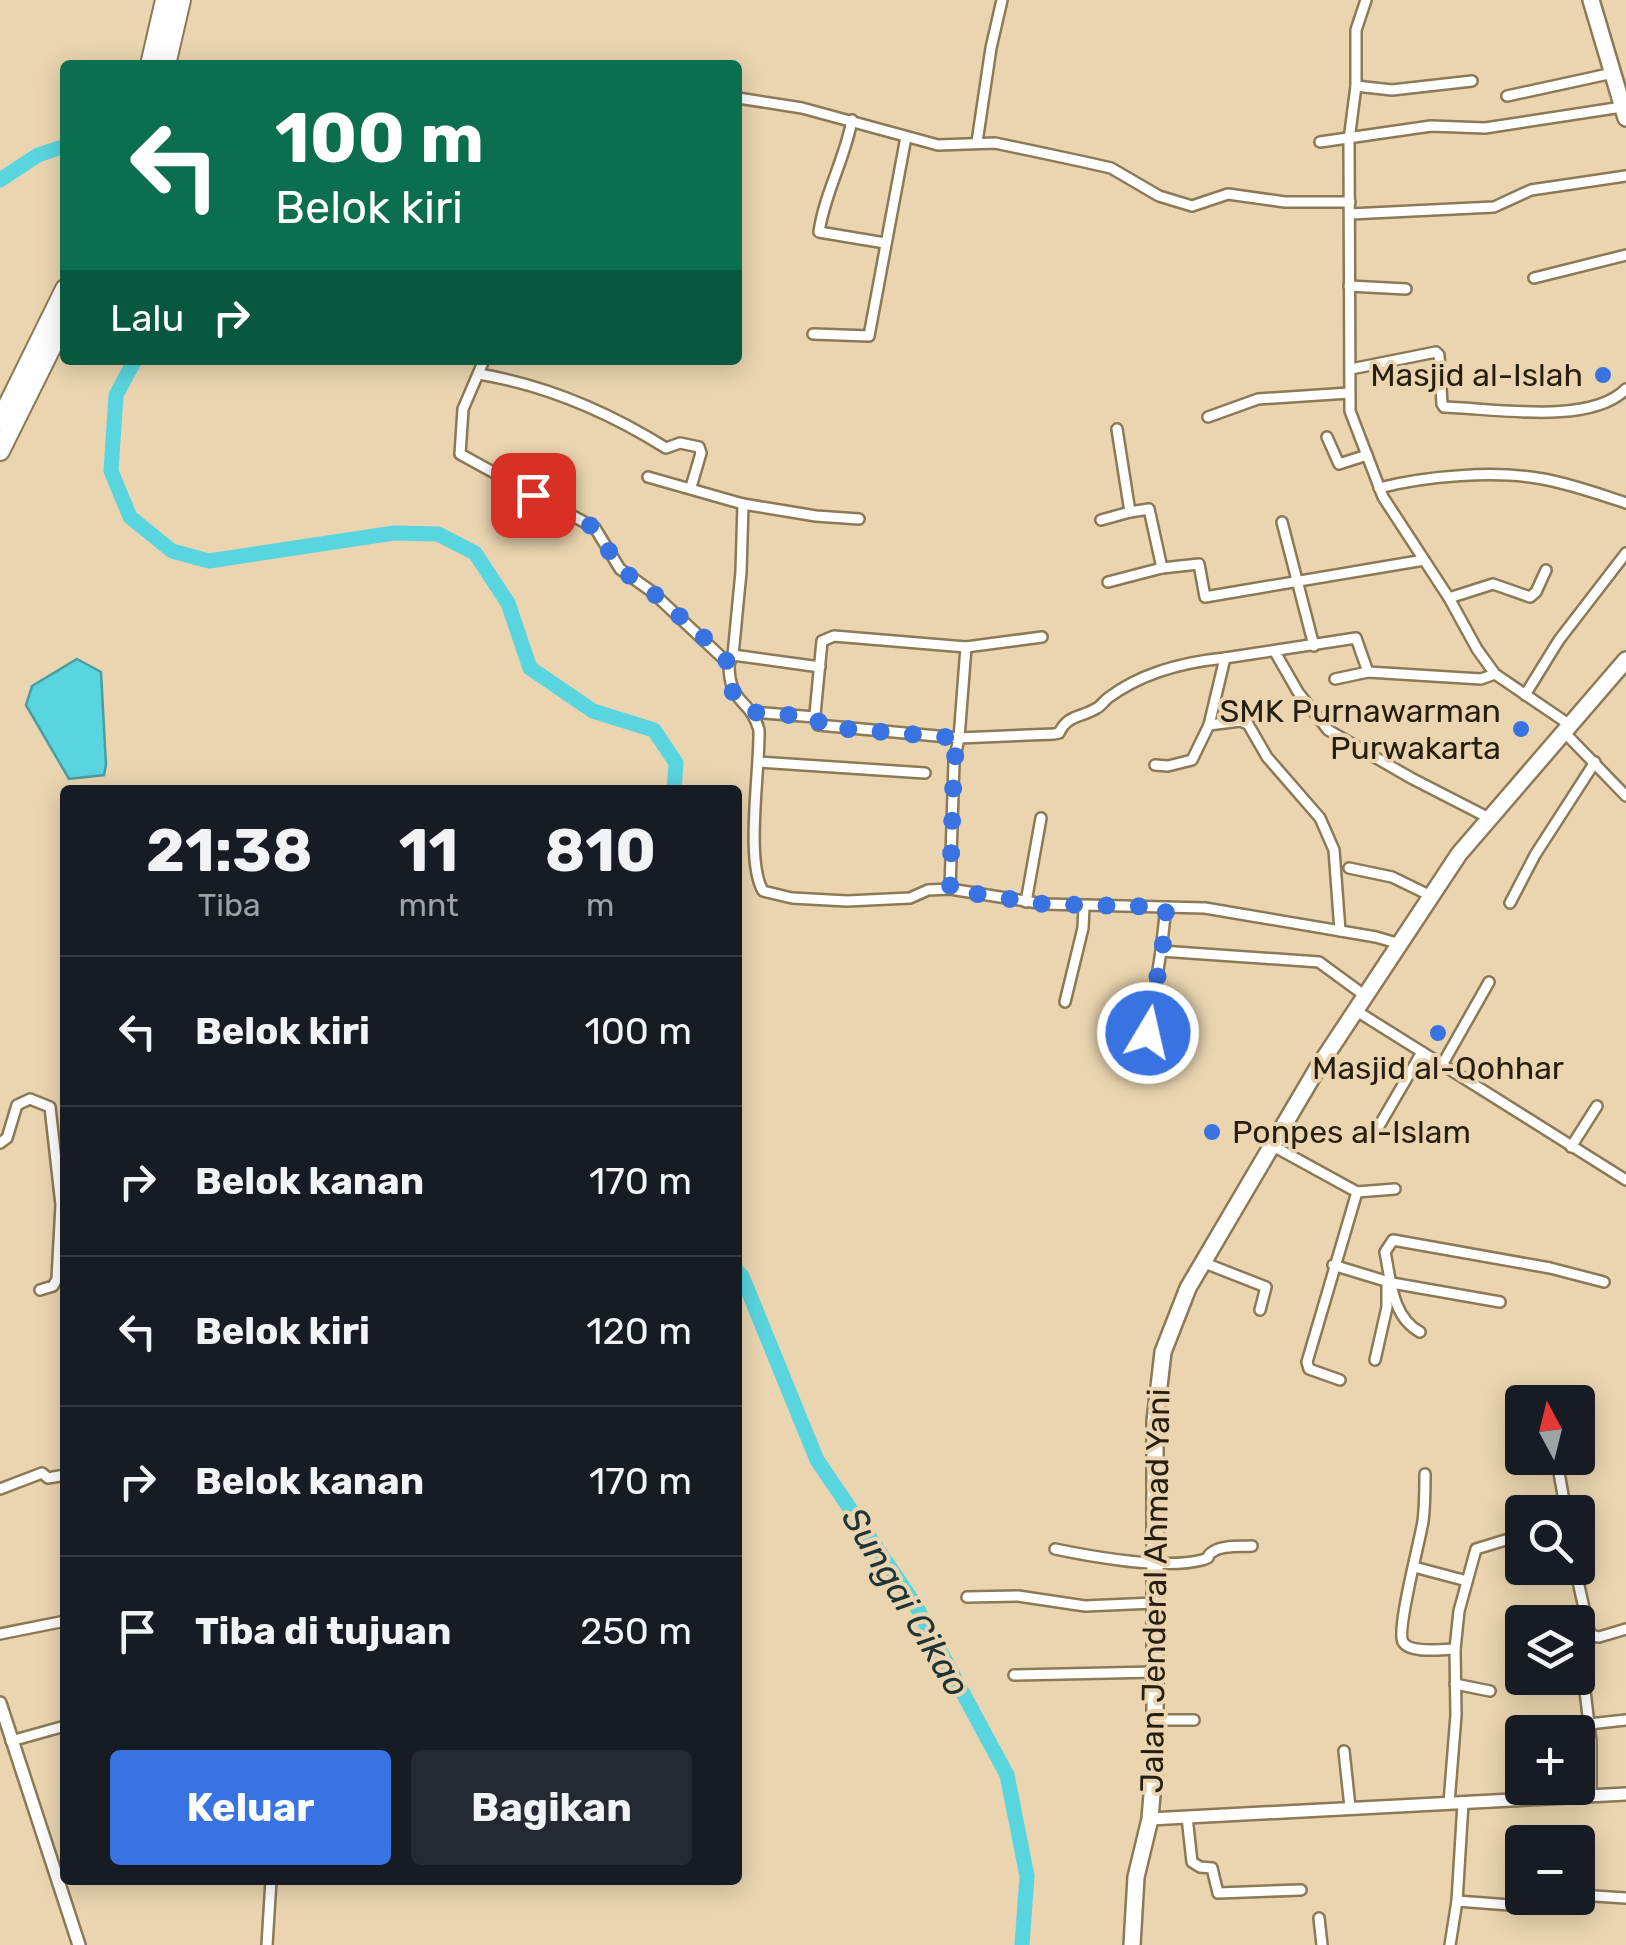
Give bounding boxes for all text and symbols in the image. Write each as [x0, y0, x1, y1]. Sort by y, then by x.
text: 100 m [275, 97, 484, 180]
icon: left [110, 100, 240, 230]
text: Belok kiri [275, 181, 463, 234]
icon: right [204, 290, 259, 345]
text: Lalu [110, 295, 184, 341]
place label: Masjid al-Islah [1370, 356, 1583, 394]
marker: Masjid al-Islah [1592, 364, 1614, 386]
pin [491, 453, 576, 538]
icon: arrive [506, 468, 561, 523]
place label: SMK Purnawarman Purwakarta [1219, 692, 1501, 767]
marker: SMK Purnawarman Purwakarta [1510, 718, 1532, 740]
text: 21:38 [146, 815, 313, 886]
text: 11 [399, 815, 458, 886]
text: 810 [545, 815, 656, 886]
text: Tiba [198, 886, 261, 924]
text: mnt [399, 886, 459, 924]
text: m [586, 886, 615, 924]
position arrow [1096, 981, 1200, 1085]
icon: left [110, 1004, 165, 1059]
text: Belok kiri [195, 1008, 370, 1054]
text: 100 m [584, 1008, 692, 1054]
marker: Masjid al-Qohhar [1427, 1022, 1449, 1044]
place label: Masjid al-Qohhar [1312, 1049, 1564, 1087]
place label: Ponpes al-Islam [1232, 1113, 1471, 1151]
marker: Ponpes al-Islam [1201, 1121, 1223, 1143]
icon: right [110, 1154, 165, 1209]
text: Belok kanan [195, 1158, 424, 1204]
text: 170 m [589, 1158, 692, 1204]
icon: left [110, 1304, 165, 1359]
text: Belok kiri [195, 1308, 370, 1354]
text: 120 m [586, 1308, 692, 1354]
north arrow [1505, 1385, 1595, 1475]
map controls [1505, 1385, 1595, 1915]
street label: Jalan Jenderal Ahmad Yani [1132, 1388, 1178, 1794]
icon: right [110, 1454, 165, 1509]
text: Belok kanan [195, 1458, 424, 1504]
text: 170 m [589, 1458, 692, 1504]
button: search [1505, 1495, 1595, 1585]
water label: Sungai Cikao [833, 1500, 979, 1704]
icon: arrive [110, 1604, 165, 1659]
button: layers [1505, 1605, 1595, 1695]
text: Tiba di tujuan [195, 1608, 451, 1654]
text: 250 m [580, 1608, 692, 1654]
button: + [1505, 1715, 1595, 1805]
button: Keluar [110, 1750, 391, 1865]
button: Bagikan [411, 1750, 692, 1865]
button: − [1505, 1825, 1595, 1915]

